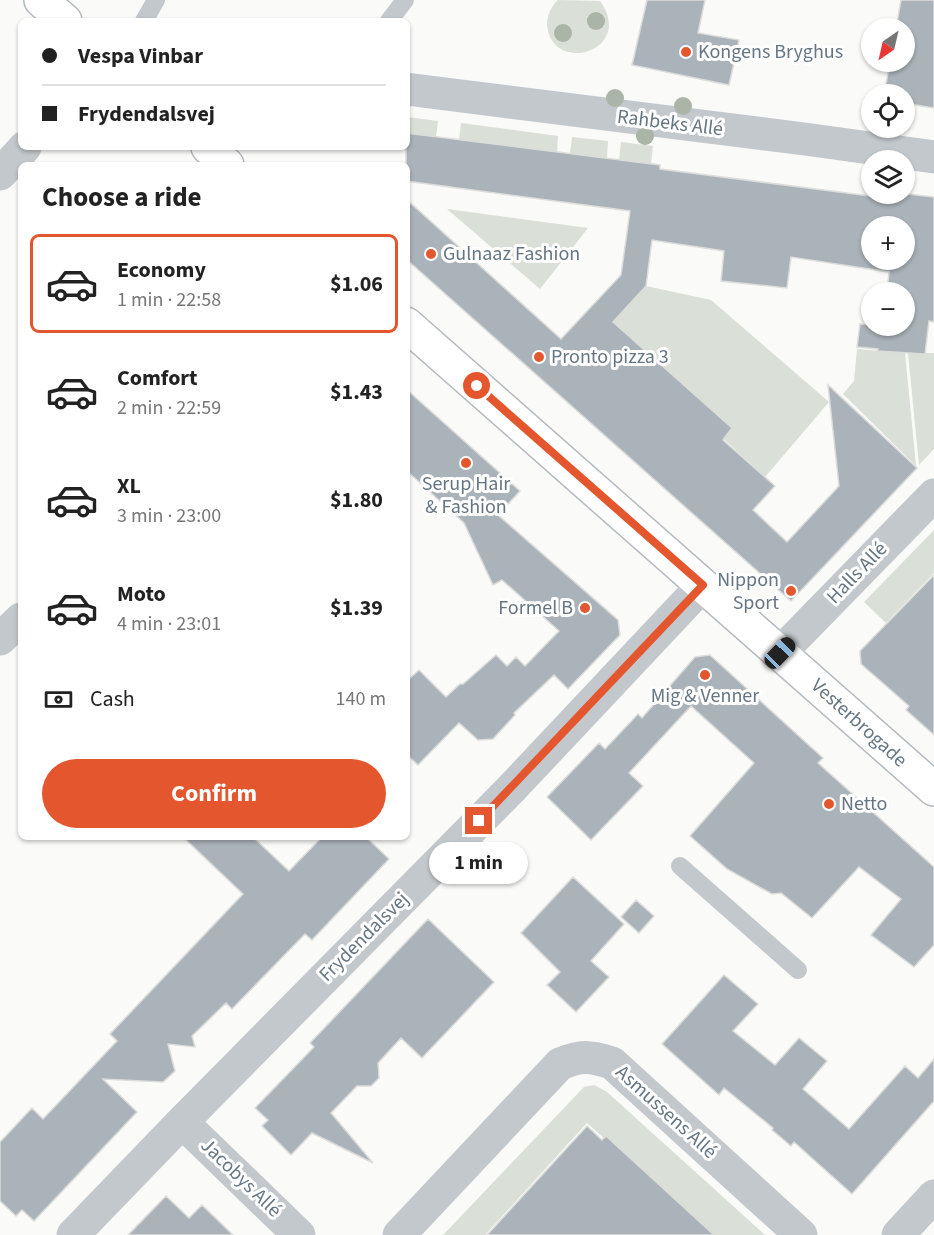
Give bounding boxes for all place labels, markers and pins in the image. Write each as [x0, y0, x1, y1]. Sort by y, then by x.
place label: Kongens Bryghus [698, 38, 843, 66]
marker: Kongens Bryghus [679, 45, 693, 59]
place label: Gulnaaz Fashion [443, 240, 580, 268]
marker: Gulnaaz Fashion [424, 247, 438, 261]
place label: Pronto pizza 3 [551, 343, 669, 371]
marker: Pronto pizza 3 [532, 350, 546, 364]
marker: Serup Hair & Fashion [459, 456, 473, 470]
place label: Serup Hair & Fashion [422, 470, 510, 521]
place label: Nippon Sport [717, 566, 779, 617]
marker: Nippon Sport [784, 584, 798, 598]
place label: Formel B [498, 594, 573, 622]
marker: Formel B [578, 601, 592, 615]
marker: Mig & Venner [698, 668, 712, 682]
place label: Mig & Venner [651, 682, 759, 710]
place label: Netto [841, 790, 887, 818]
marker: Netto [822, 797, 836, 811]

